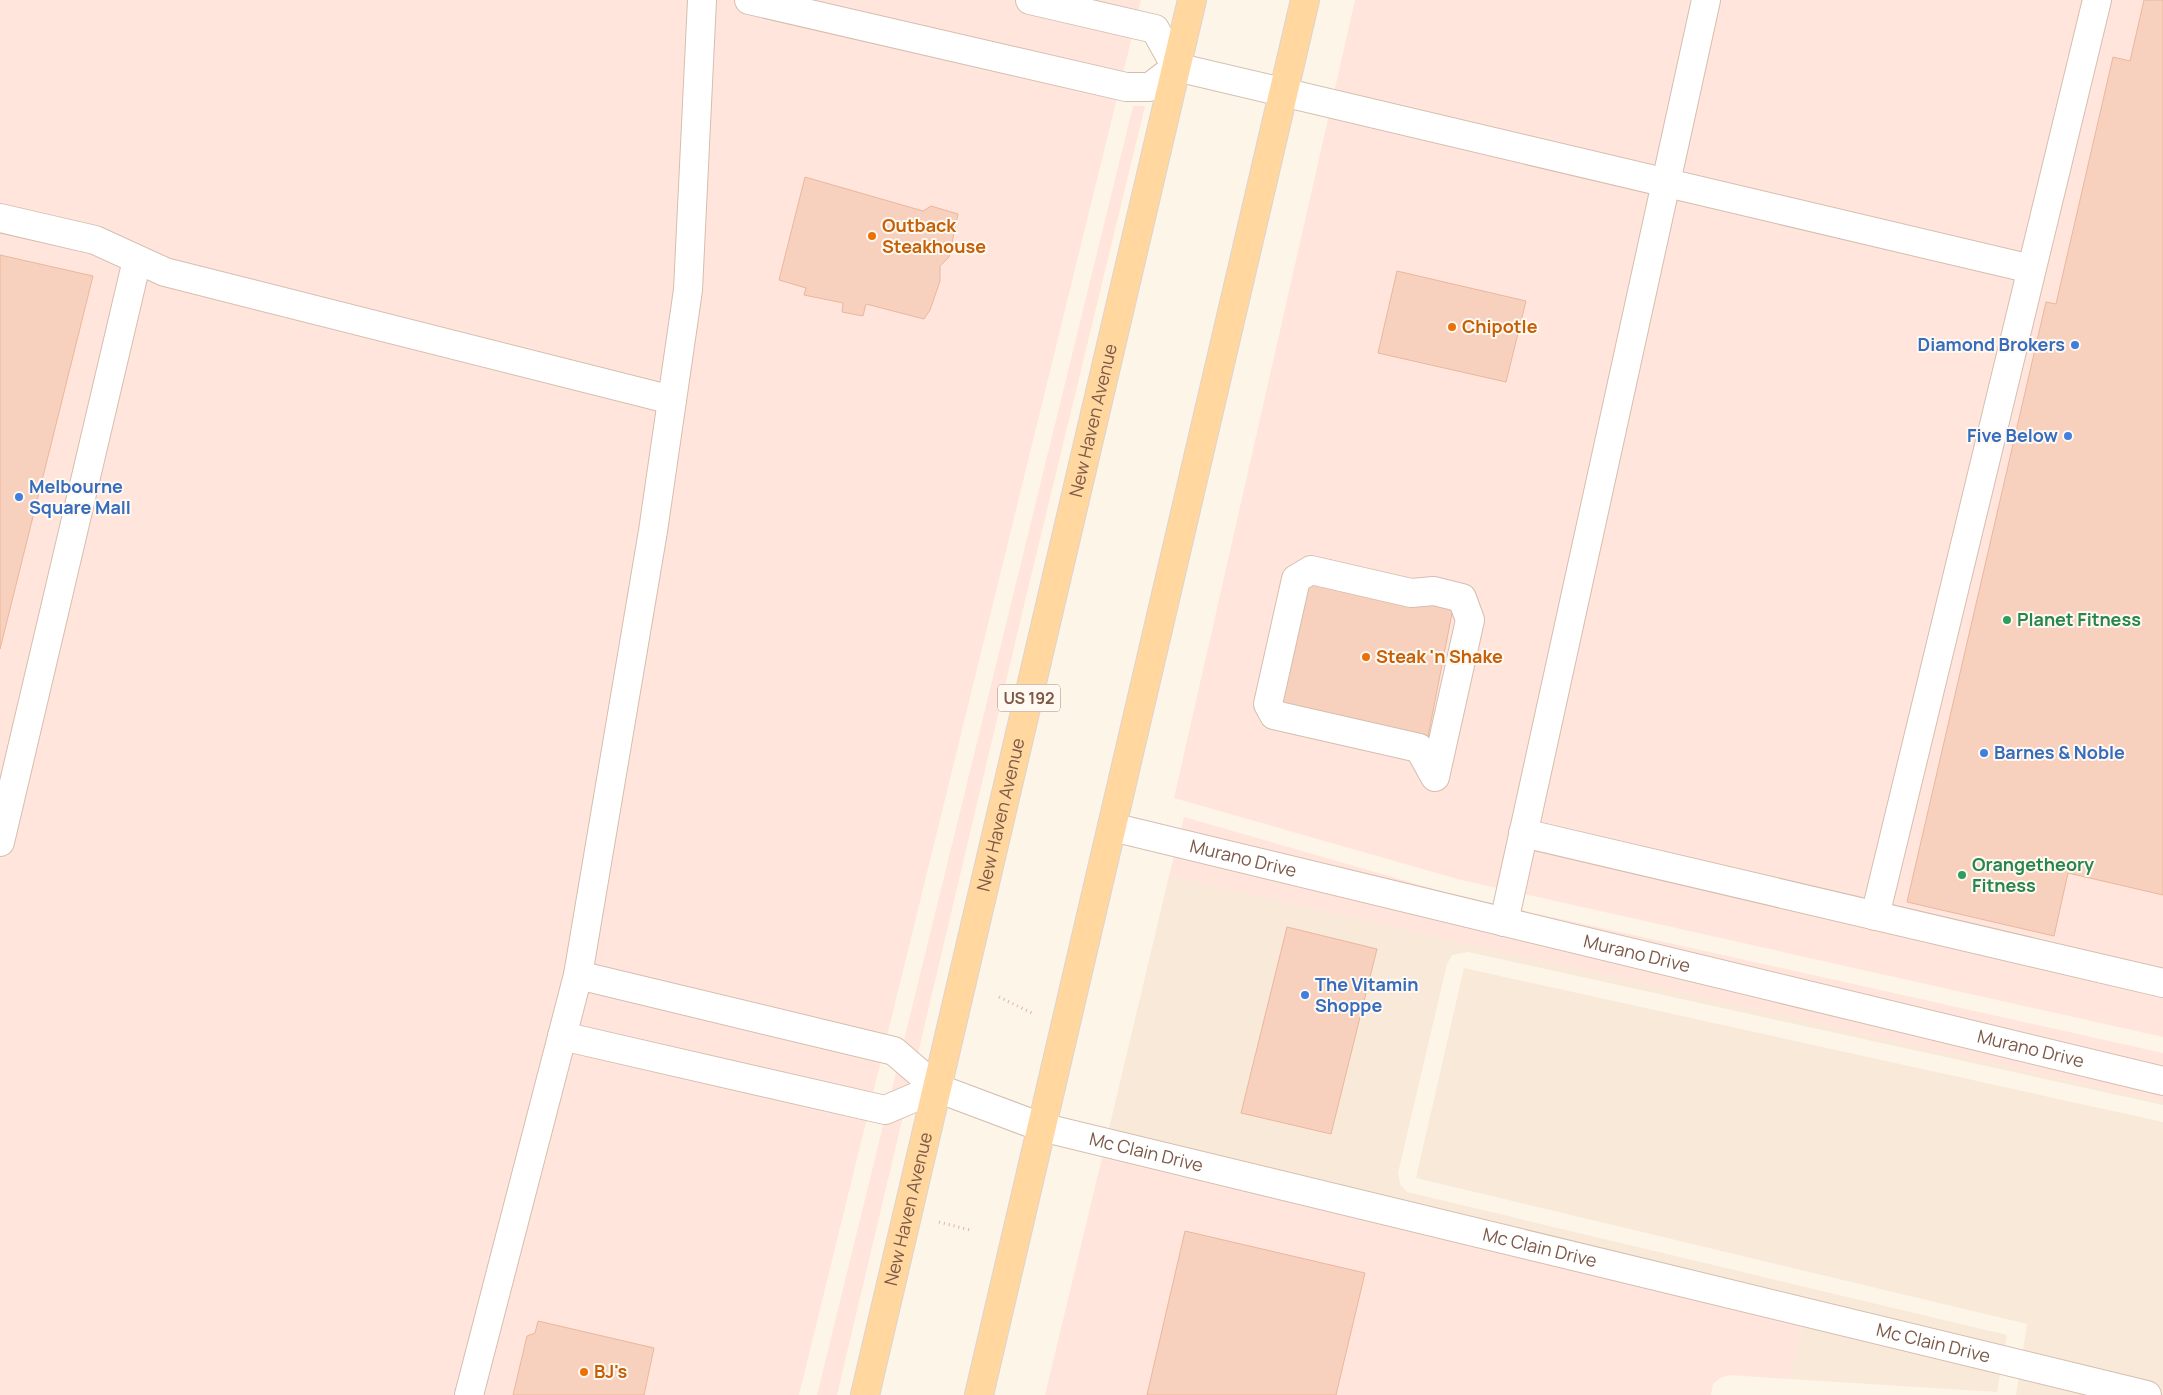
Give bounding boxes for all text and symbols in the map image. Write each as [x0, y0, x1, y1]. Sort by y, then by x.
place label: Outback Steakhouse [882, 213, 986, 258]
marker: Outback Steakhouse [866, 230, 878, 242]
place label: Chipotle [1462, 314, 1538, 338]
marker: Chipotle [1446, 321, 1458, 333]
place label: Diamond Brokers [1918, 332, 2065, 356]
marker: Diamond Brokers [2069, 339, 2081, 351]
street label: New Haven Avenue [1063, 341, 1122, 499]
place label: Five Below [1967, 423, 2059, 447]
marker: Five Below [2062, 430, 2074, 442]
place label: Melbourne Square Mall [29, 474, 131, 519]
marker: Melbourne Square Mall [13, 491, 25, 503]
place label: Planet Fitness [2017, 607, 2141, 631]
marker: Planet Fitness [2001, 614, 2013, 626]
place label: Steak 'n Shake [1376, 644, 1503, 668]
marker: Steak 'n Shake [1360, 651, 1372, 663]
road number: US 192 [998, 684, 1060, 711]
street label: New Haven Avenue [970, 735, 1030, 894]
place label: Barnes & Noble [1994, 740, 2125, 764]
marker: Barnes & Noble [1978, 747, 1990, 759]
street label: Murano Drive [1188, 833, 1299, 882]
place label: Orangetheory Fitness [1972, 852, 2094, 897]
marker: Orangetheory Fitness [1956, 869, 1968, 881]
street label: Murano Drive [1581, 928, 1693, 977]
place label: The Vitamin Shoppe [1315, 972, 1418, 1017]
marker: The Vitamin Shoppe [1299, 989, 1311, 1001]
street label: Murano Drive [1975, 1024, 2087, 1072]
street label: Mc Clain Drive [1087, 1126, 1206, 1177]
street label: New Haven Avenue [878, 1130, 937, 1288]
street label: Mc Clain Drive [1481, 1222, 1599, 1272]
street label: Mc Clain Drive [1874, 1317, 1993, 1368]
place label: BJ's [594, 1359, 628, 1383]
marker: BJ's [578, 1366, 590, 1378]

